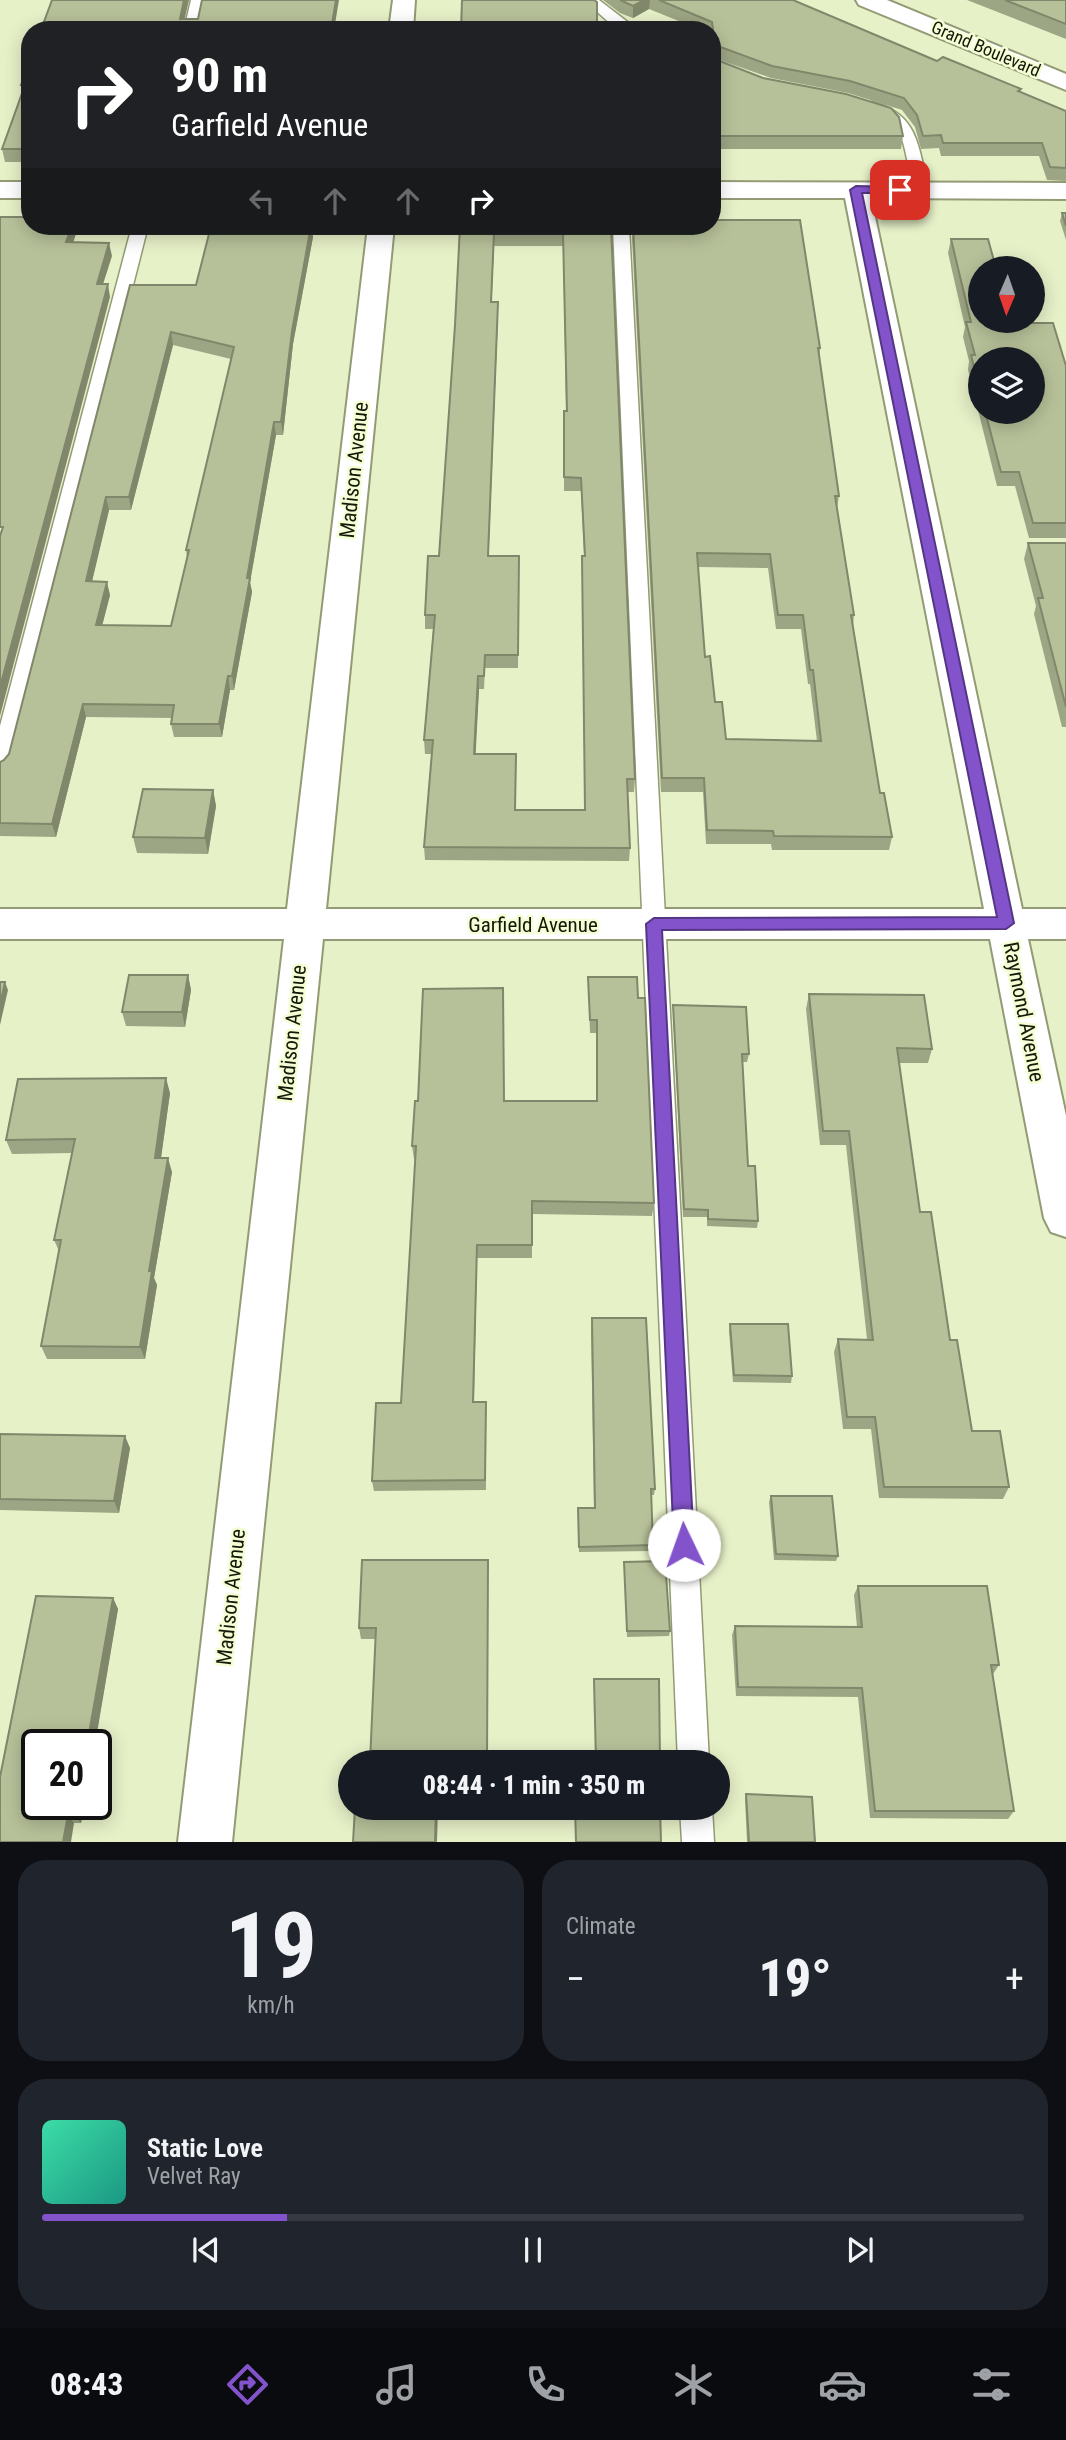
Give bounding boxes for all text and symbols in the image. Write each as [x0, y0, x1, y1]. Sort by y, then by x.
street label: Grand Boulevard [928, 16, 1044, 81]
text: 90 m [171, 47, 268, 104]
icon: right [56, 49, 147, 140]
text: Garfield Avenue [171, 106, 368, 144]
pin [870, 160, 930, 220]
icon: arrive [881, 171, 919, 209]
icon: left [243, 182, 281, 220]
icon: ahead [316, 182, 354, 220]
icon: ahead [389, 182, 427, 220]
icon: right [462, 182, 500, 220]
north arrow [968, 256, 1045, 332]
map controls [968, 256, 1045, 424]
button: layers [968, 347, 1045, 424]
street label: Madison Avenue [335, 401, 373, 539]
street label: Garfield Avenue [468, 913, 598, 937]
street label: Raymond Avenue [999, 940, 1049, 1084]
street label: Madison Avenue [273, 964, 311, 1102]
position arrow [647, 1508, 721, 1582]
street label: Madison Avenue [212, 1528, 250, 1666]
speed limit sign: 20 [21, 1729, 112, 1820]
text: 08:44 · 1 min · 350 m [423, 1770, 645, 1800]
text: 19 [225, 1893, 317, 1999]
text: Climate [566, 1913, 636, 1940]
text: 19° [758, 1948, 832, 2009]
text: − [566, 1957, 585, 2001]
text: + [1005, 1957, 1024, 2001]
text: km/h [247, 1992, 295, 2019]
text: Static Love [147, 2133, 263, 2163]
text: Velvet Ray [147, 2163, 241, 2190]
icon: previous [187, 2231, 225, 2269]
icon: pause [514, 2231, 552, 2269]
icon: next [841, 2231, 879, 2269]
icon: directions [223, 2360, 272, 2409]
icon: music [372, 2360, 421, 2409]
icon: phone [521, 2360, 570, 2409]
icon: climate [669, 2360, 718, 2409]
icon: car [818, 2360, 867, 2409]
icon: filters [967, 2360, 1016, 2409]
text: 08:43 [50, 2365, 123, 2403]

